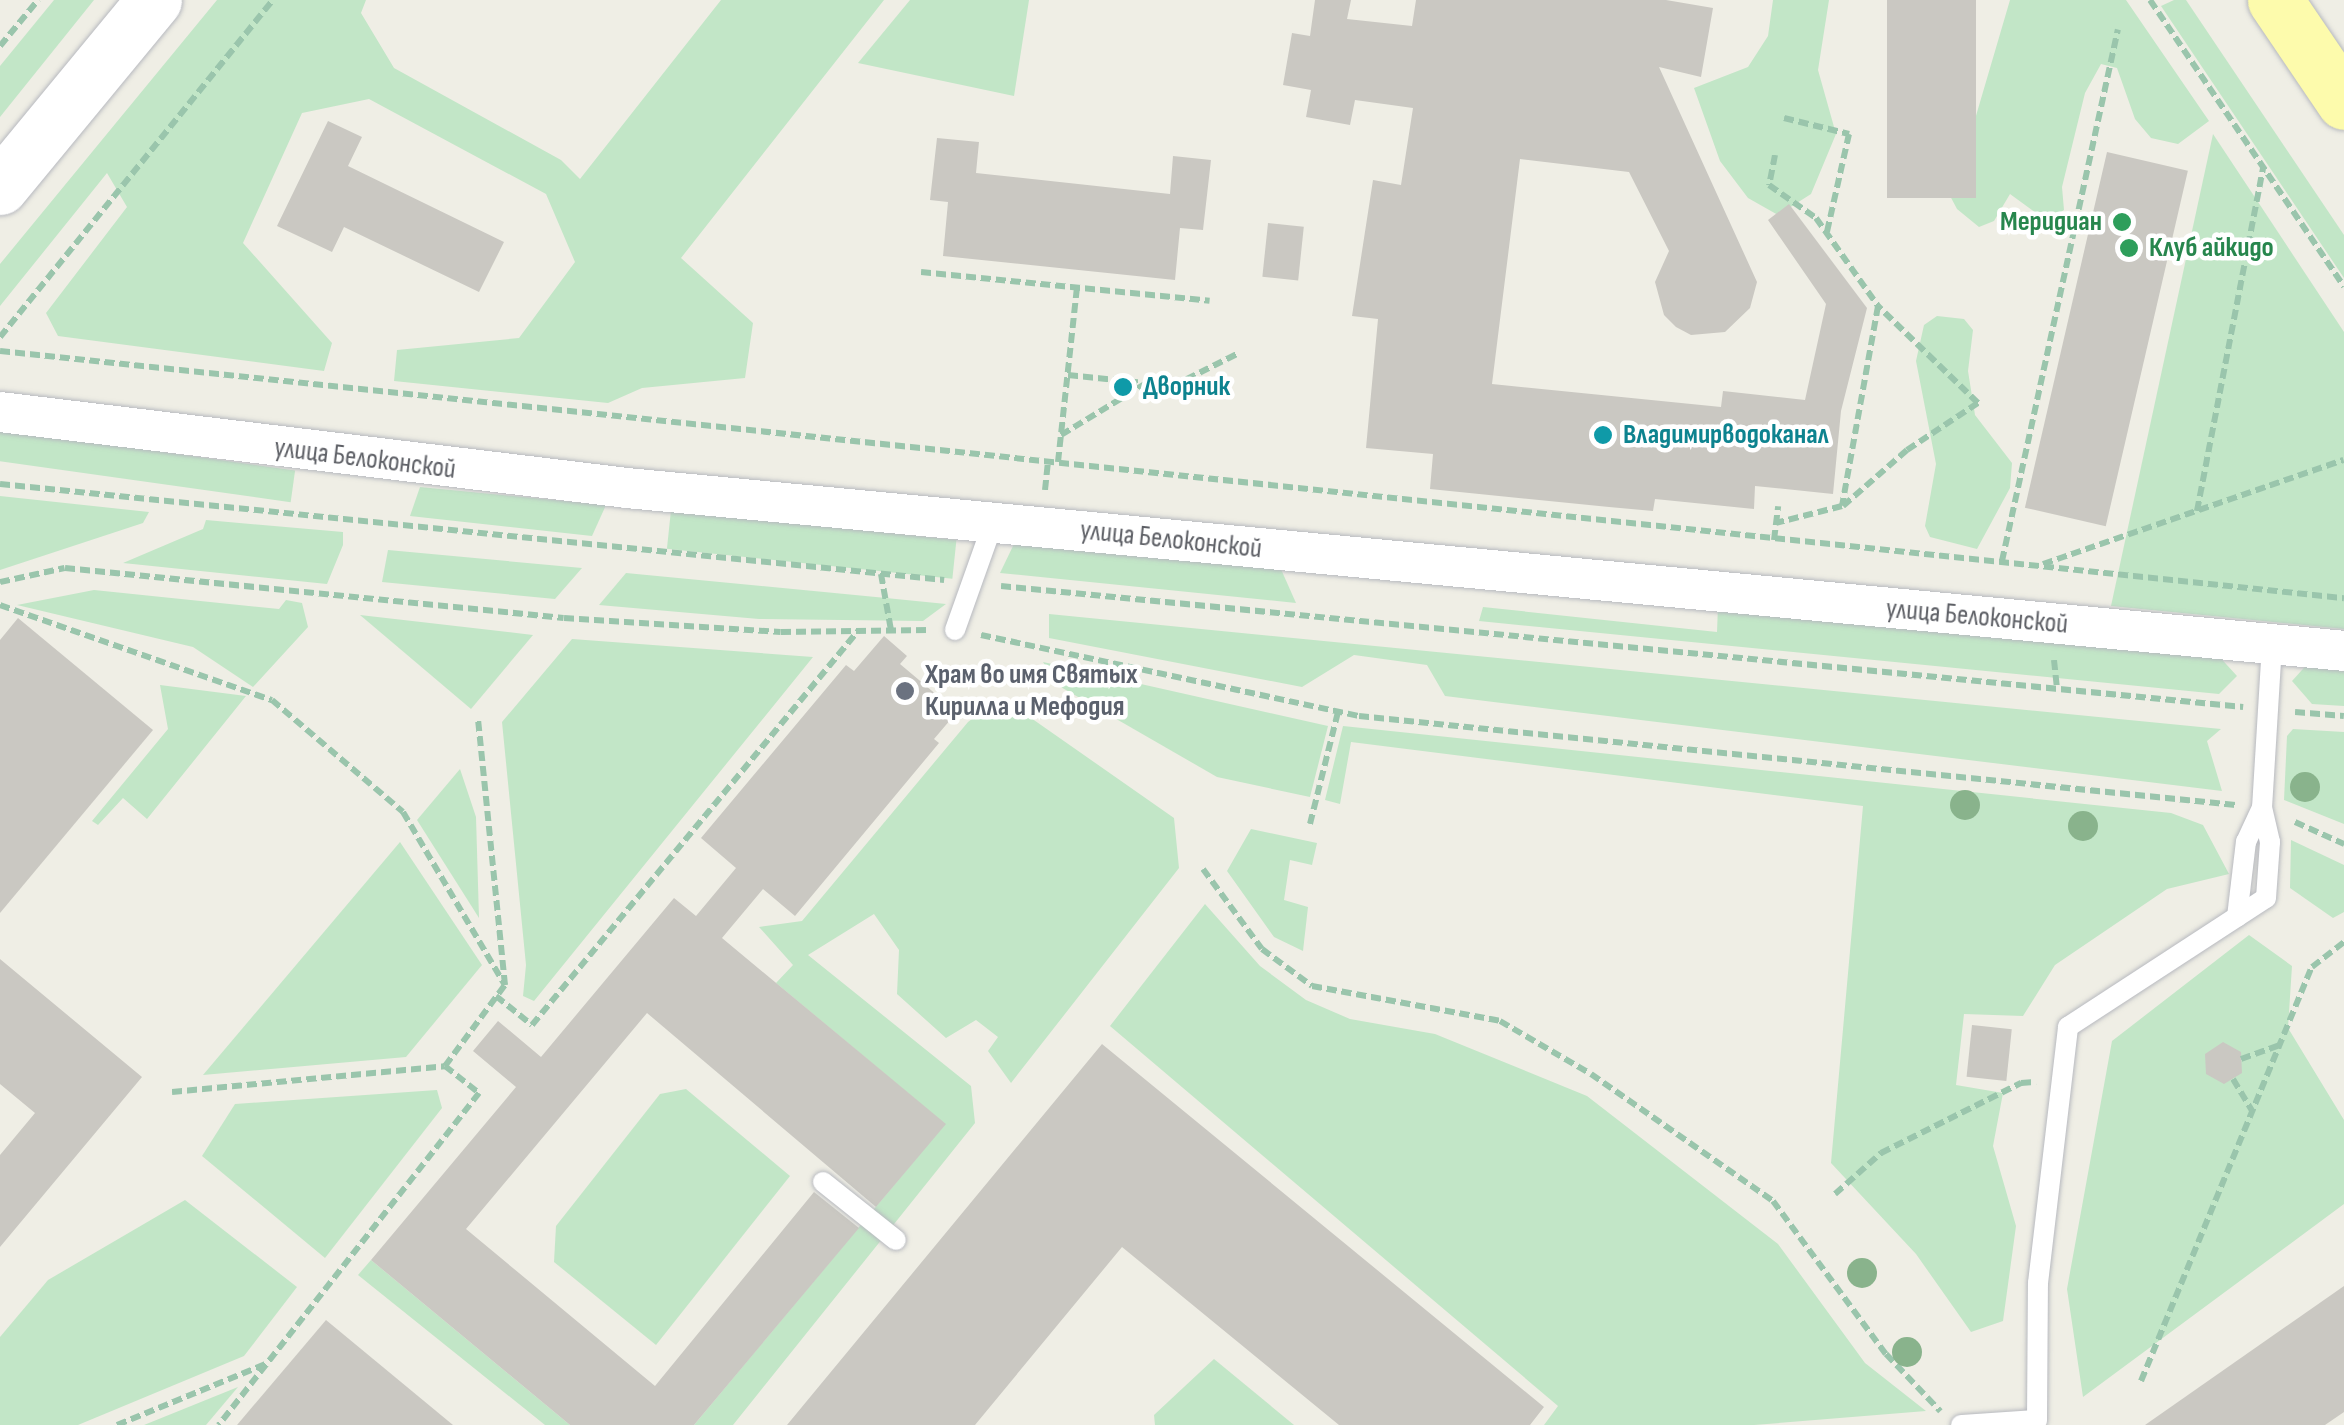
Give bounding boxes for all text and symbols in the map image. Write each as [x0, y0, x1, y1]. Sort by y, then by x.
place label: Меридиан [2000, 205, 2102, 239]
marker: Меридиан [2111, 211, 2133, 233]
place label: Клуб айкидо [2149, 231, 2274, 265]
marker: Клуб айкидо [2118, 237, 2140, 259]
place label: Дворник [1143, 370, 1230, 404]
marker: Дворник [1112, 376, 1134, 398]
place label: Владимирводоканал [1623, 418, 1829, 452]
marker: Владимирводоканал [1592, 424, 1614, 446]
street label: улица Белоконской [272, 431, 458, 487]
street label: улица Белоконской [1078, 514, 1264, 566]
street label: улица Белоконской [1885, 592, 2069, 642]
place label: Храм во имя Святых Кирилла и Мефодия [925, 658, 1138, 724]
marker: Храм во имя Святых Кирилла и Мефодия [894, 680, 916, 702]

